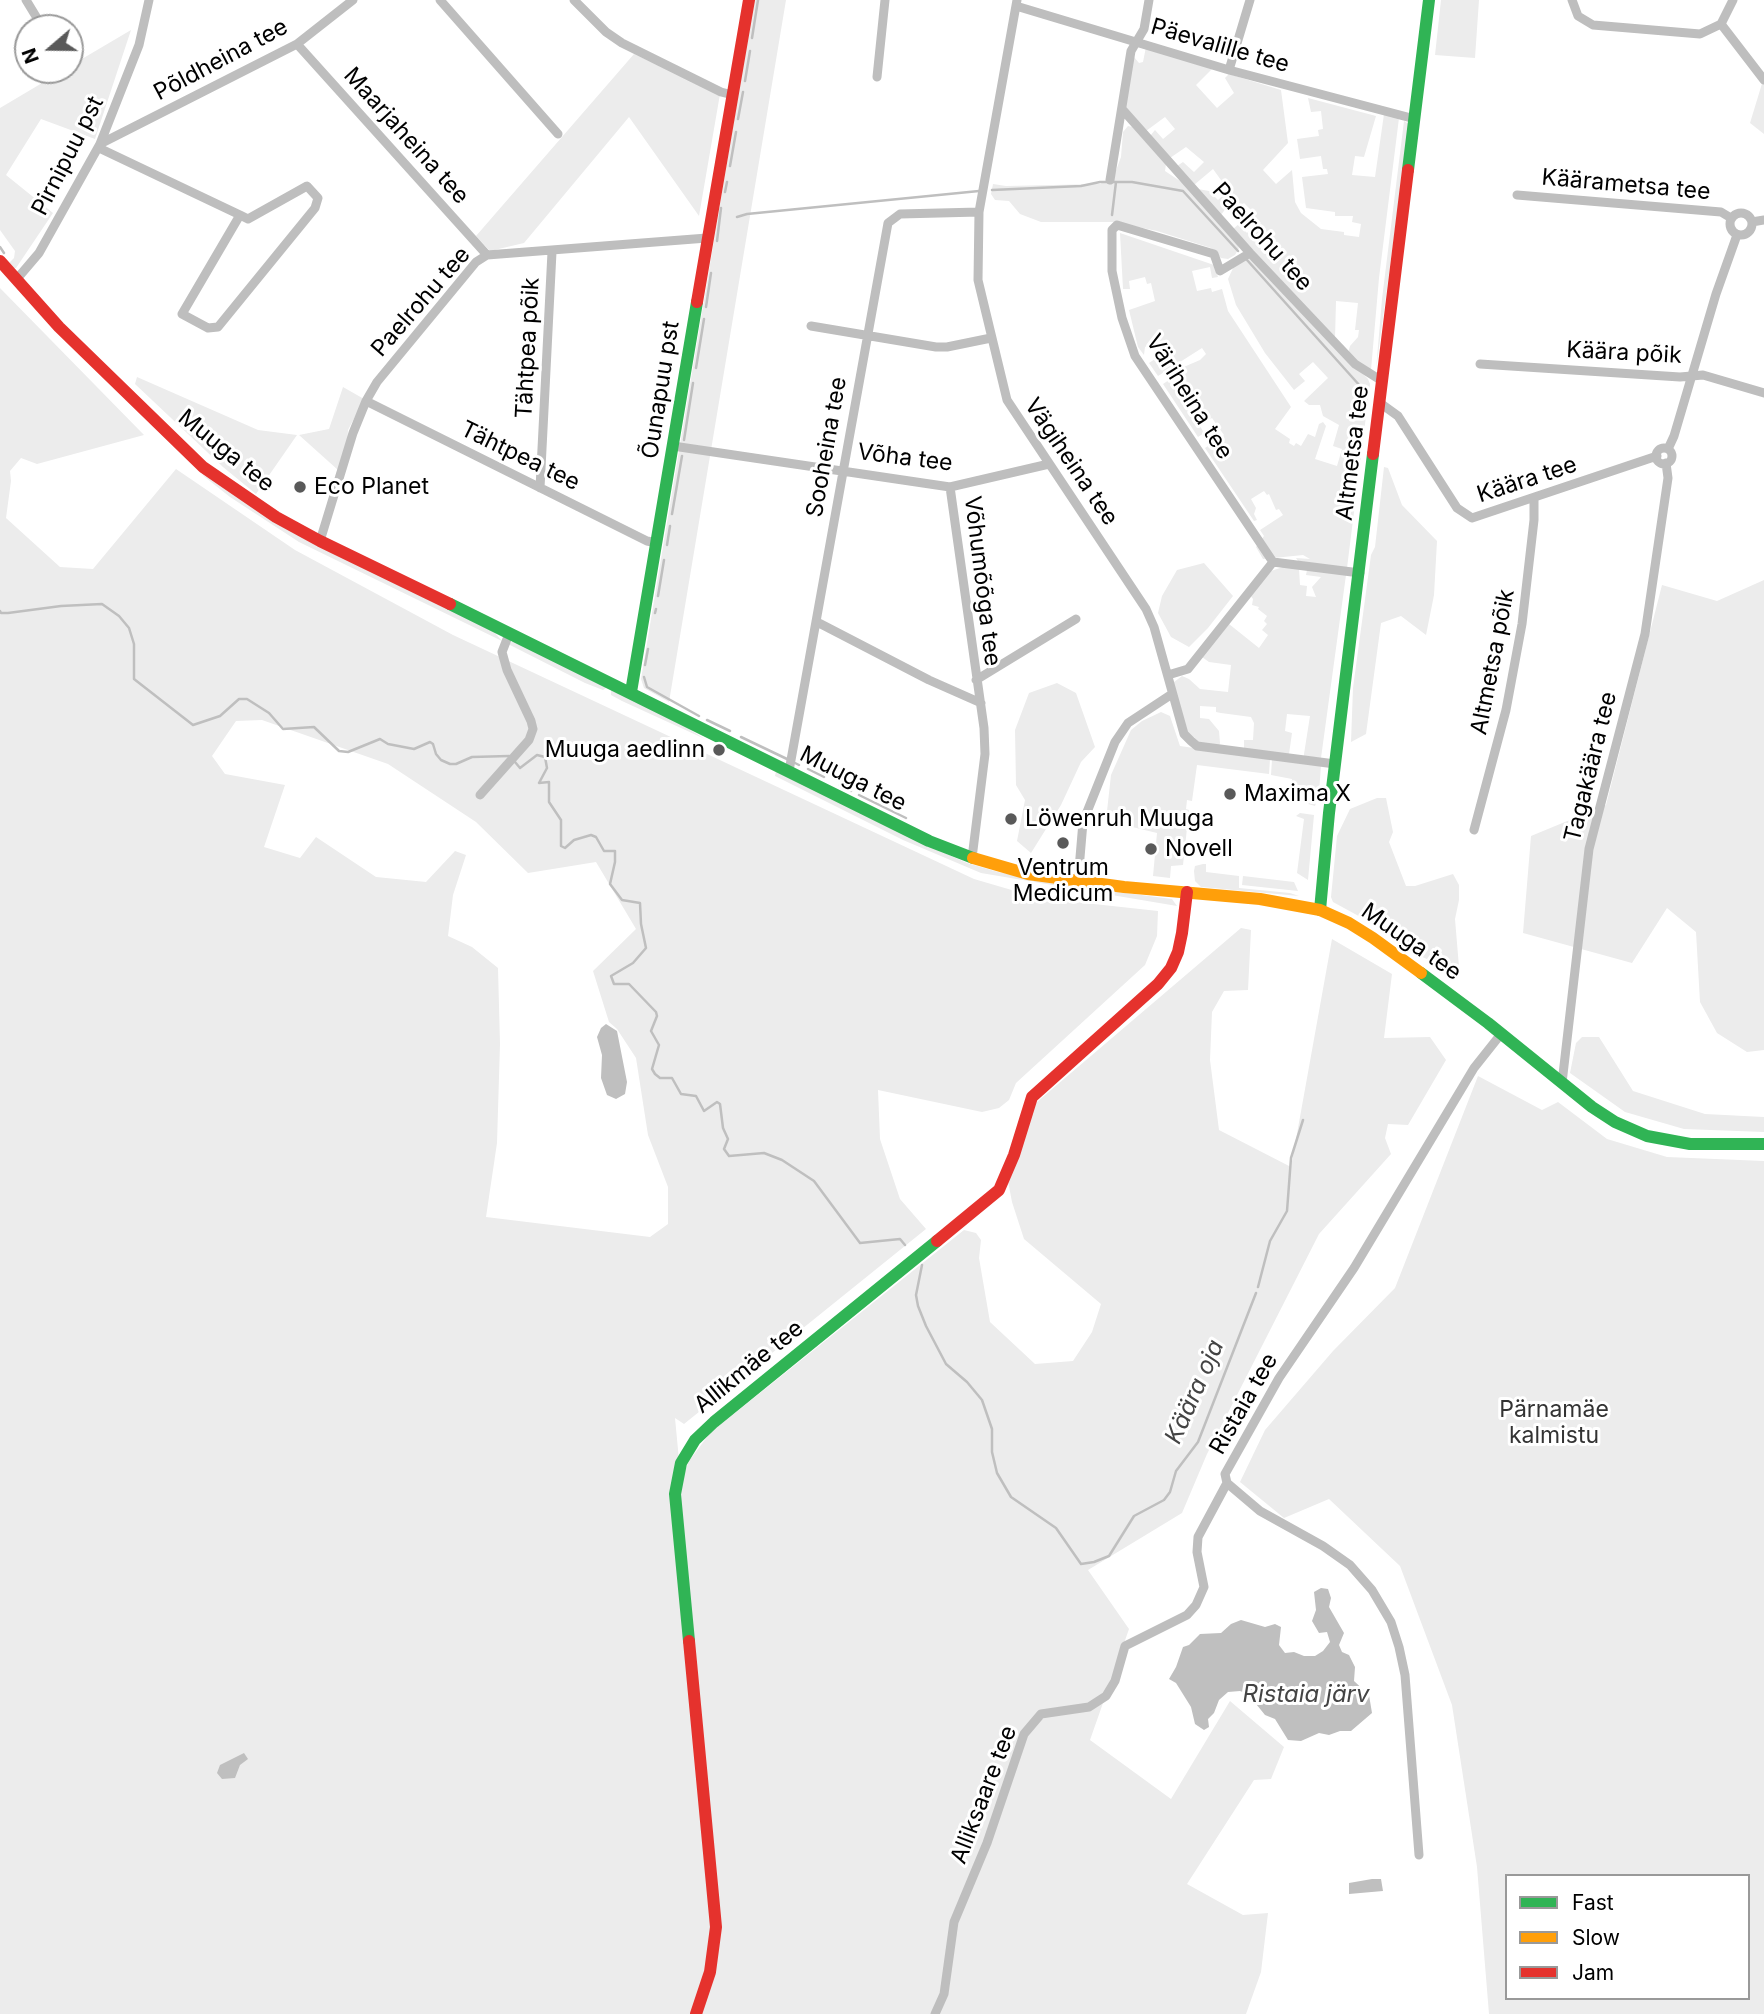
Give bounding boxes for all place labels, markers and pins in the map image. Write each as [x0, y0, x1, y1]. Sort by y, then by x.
place label: Eco Planet [314, 473, 429, 501]
marker: Eco Planet [292, 479, 308, 495]
place label: Muuga aedlinn [545, 736, 705, 764]
marker: Muuga aedlinn [711, 742, 727, 758]
place label: Maxima X [1244, 780, 1351, 808]
marker: Maxima X [1222, 786, 1238, 802]
place label: Löwenruh Muuga [1025, 805, 1214, 833]
marker: Löwenruh Muuga [1003, 811, 1019, 827]
marker: Ventrum Medicum [1055, 835, 1071, 851]
place label: Novell [1165, 835, 1233, 863]
marker: Novell [1143, 841, 1159, 857]
place label: Ventrum Medicum [1013, 854, 1113, 908]

